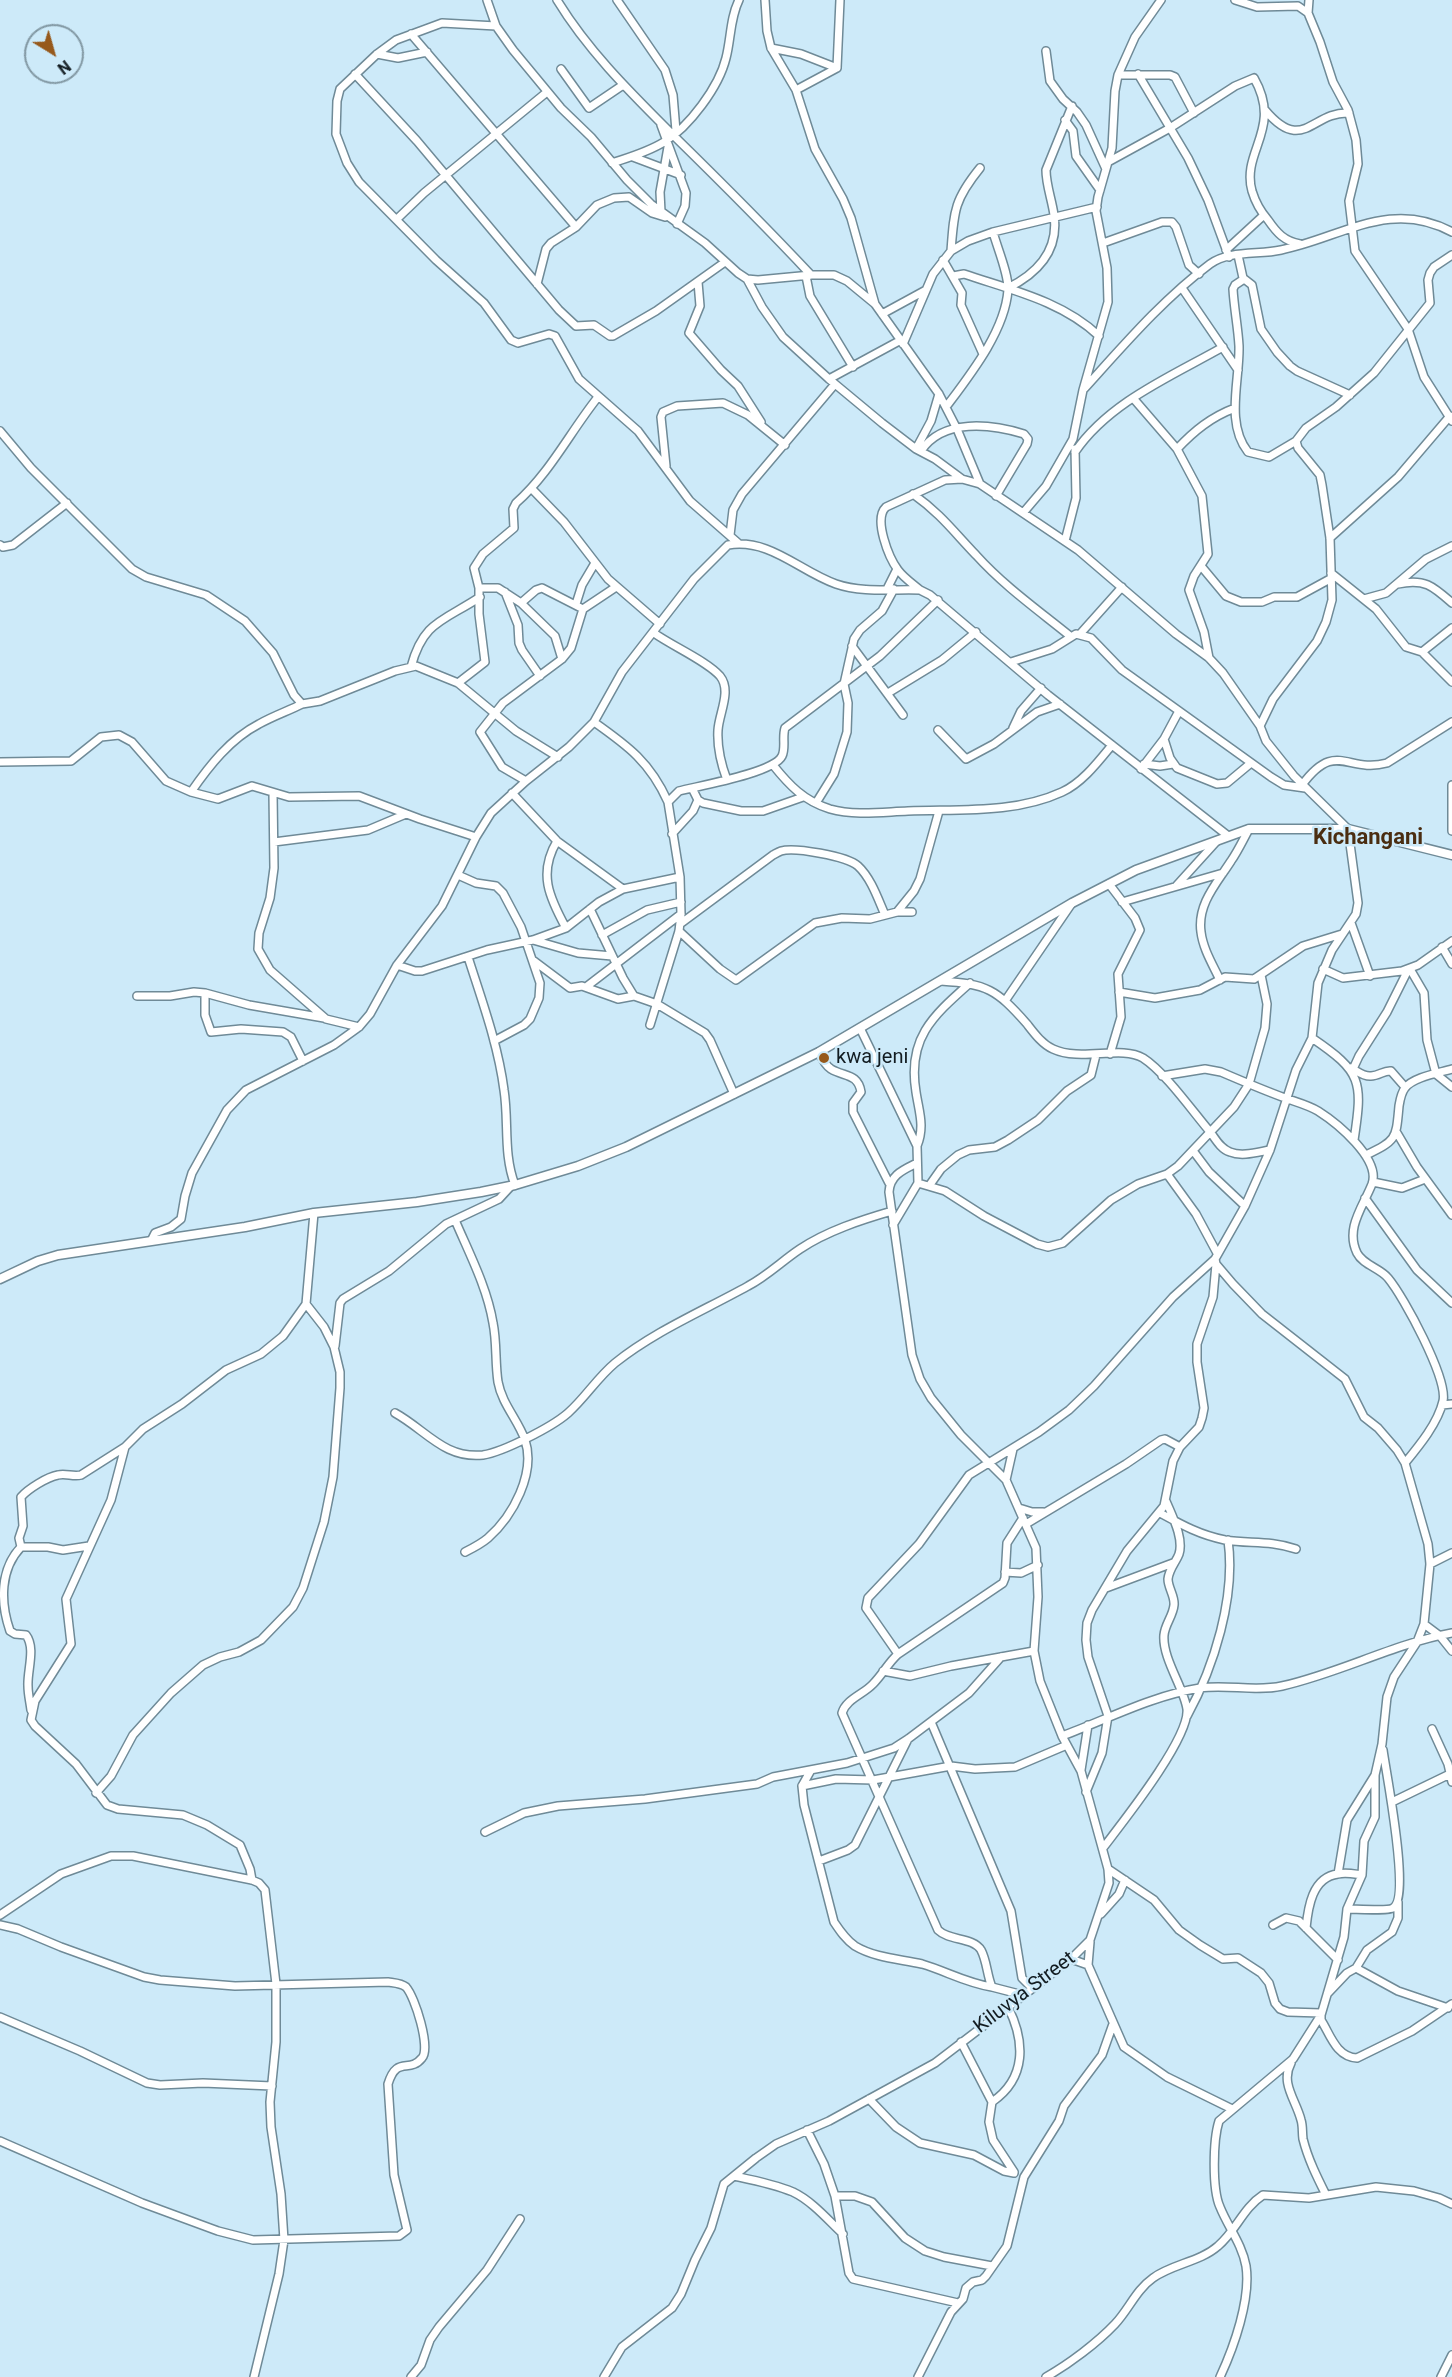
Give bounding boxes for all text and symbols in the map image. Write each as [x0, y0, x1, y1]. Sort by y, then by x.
north arrow [24, 24, 84, 84]
text: N [54, 56, 74, 78]
district label: Kichangani [1313, 825, 1423, 851]
place label: kwa jeni [836, 1046, 908, 1070]
marker: kwa jeni [817, 1051, 831, 1065]
street label: Kiluvya Street [969, 1947, 1081, 2039]

